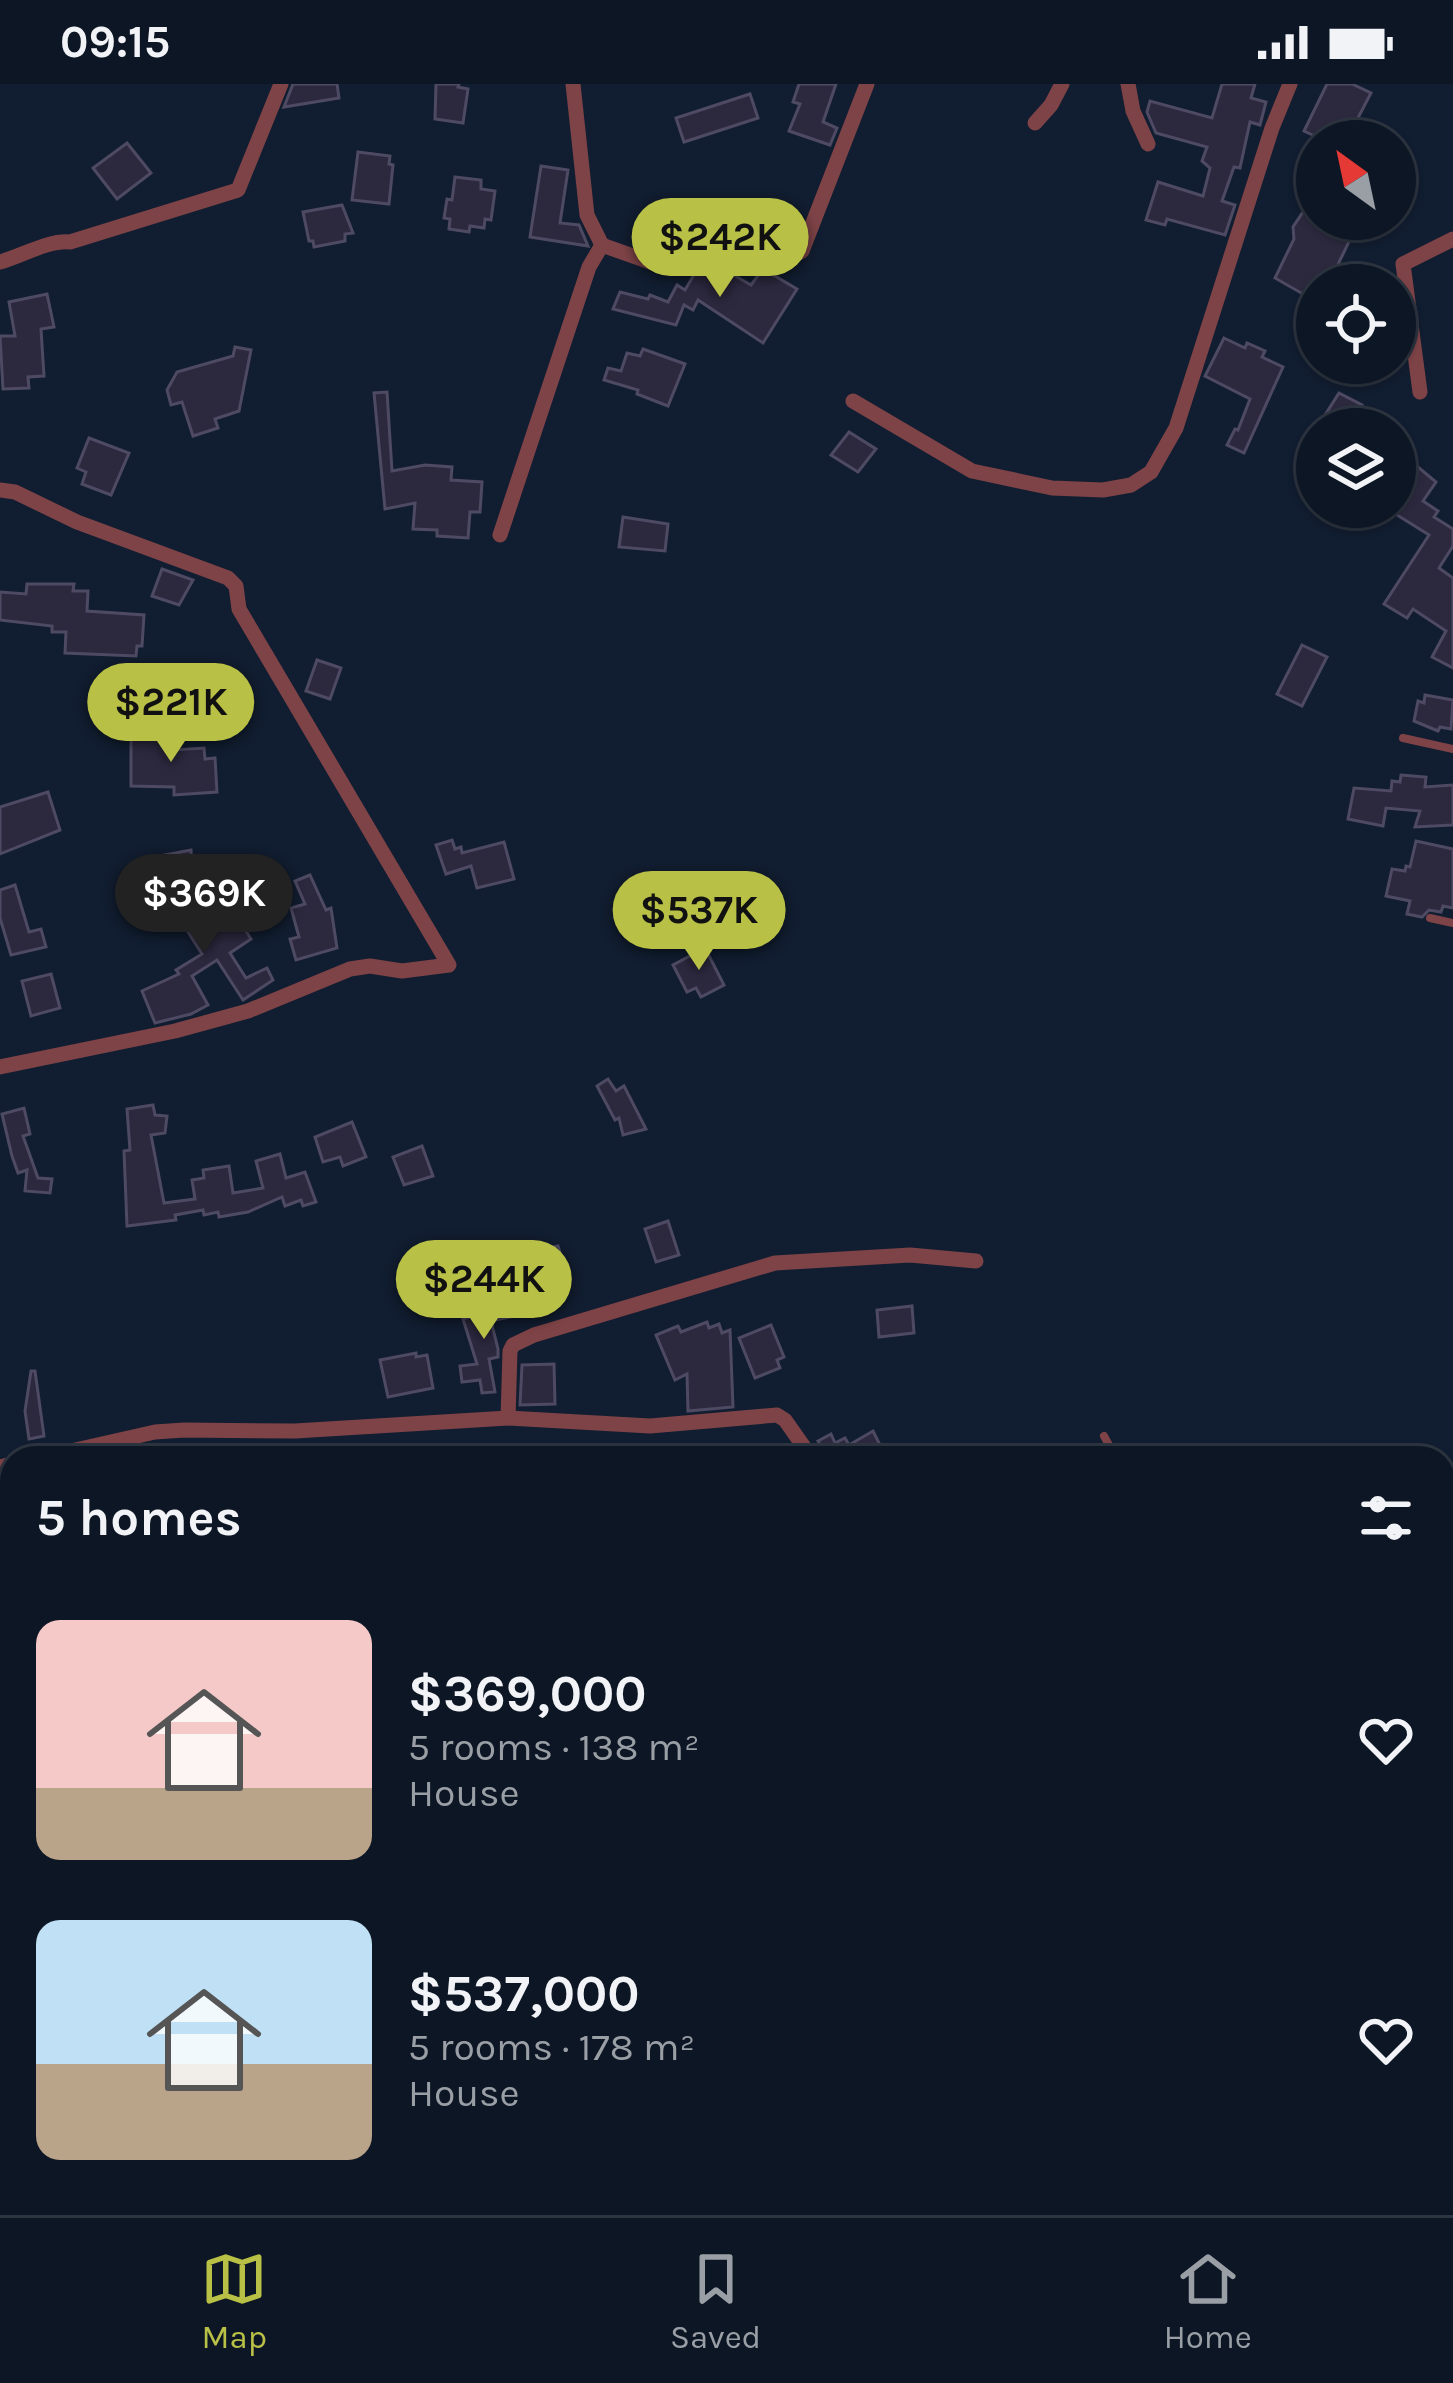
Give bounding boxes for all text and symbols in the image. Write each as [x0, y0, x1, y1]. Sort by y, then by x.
text: 09:15 [60, 16, 170, 68]
north arrow [1296, 120, 1416, 240]
map controls [1296, 120, 1416, 528]
pin: $242K [636, 198, 804, 300]
text: $242K [659, 214, 781, 260]
button: locate [1296, 264, 1416, 384]
button: layers [1296, 408, 1416, 528]
pin: $221K [87, 663, 255, 765]
text: $221K [114, 679, 228, 725]
pin: $369K [120, 854, 288, 956]
text: $369K [142, 870, 266, 916]
pin: $537K [615, 871, 783, 973]
text: $537K [640, 887, 758, 933]
pin: $244K [400, 1240, 568, 1342]
text: $244K [423, 1256, 545, 1302]
icon: filters [1353, 1485, 1419, 1551]
text: 5 homes [36, 1488, 242, 1548]
text: $369,000 [408, 1664, 647, 1724]
icon: home [132, 1668, 276, 1812]
icon: heart [1353, 1707, 1419, 1773]
text: 5 rooms · 138 m² [408, 1724, 700, 1770]
text: House [408, 1770, 520, 1816]
text: $537,000 [408, 1964, 640, 2024]
icon: home [132, 1968, 276, 2112]
icon: heart [1353, 2007, 1419, 2073]
text: 5 rooms · 178 m² [408, 2024, 695, 2070]
text: House [408, 2070, 520, 2116]
tab: Map [201, 2246, 267, 2356]
tab: Saved [670, 2246, 761, 2356]
tab: Home [1164, 2246, 1252, 2356]

